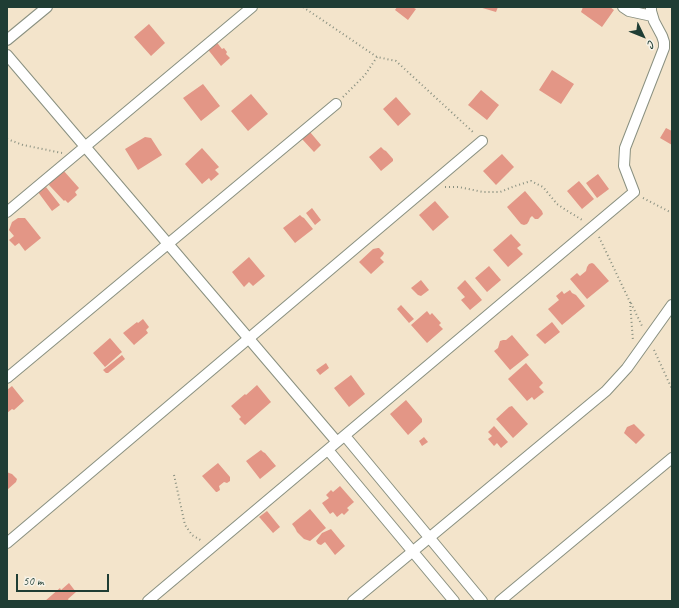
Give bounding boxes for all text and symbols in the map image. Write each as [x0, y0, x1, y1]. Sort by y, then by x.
north arrow [623, 16, 663, 56]
text: С [645, 37, 659, 51]
scale bar [18, 566, 111, 592]
text: 50 m [23, 573, 43, 589]

